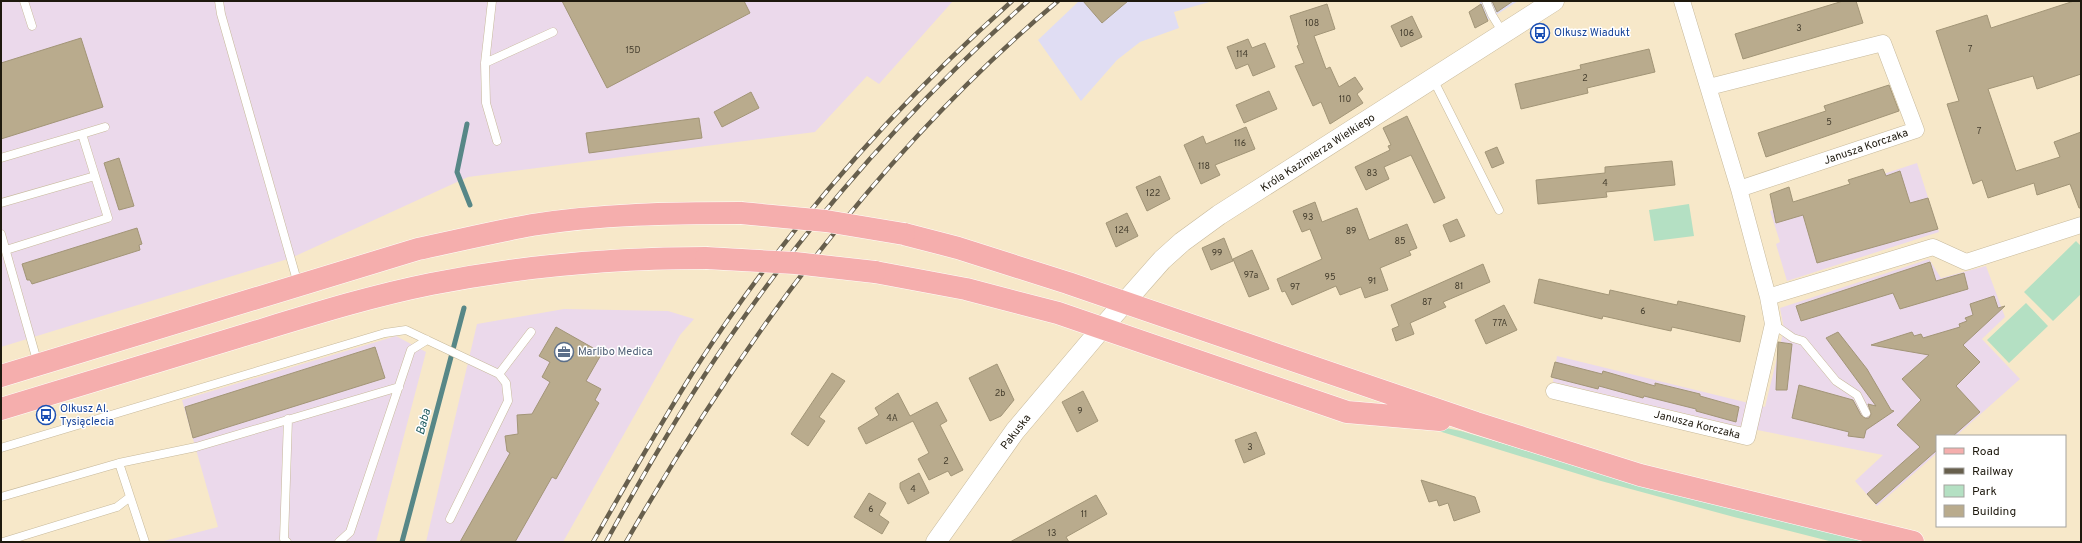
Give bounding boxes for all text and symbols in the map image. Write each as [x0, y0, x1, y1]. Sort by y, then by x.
house number: 108 [1305, 18, 1319, 29]
bus stop icon: Olkusz Wiadukt [1529, 22, 1551, 44]
house number: 3 [1796, 23, 1802, 34]
place label: Olkusz Wiadukt [1554, 26, 1630, 40]
house number: 106 [1400, 28, 1414, 39]
house number: 7 [1968, 44, 1973, 55]
house number: 15D [625, 45, 641, 56]
house number: 114 [1236, 49, 1248, 60]
house number: 2 [1582, 73, 1588, 84]
house number: 110 [1339, 94, 1351, 105]
street label: Króla Kazimierza Wielkiego [1258, 111, 1378, 195]
house number: 5 [1826, 117, 1832, 128]
street label: Janusza Korczaka [1822, 126, 1910, 168]
house number: 7 [1977, 126, 1982, 137]
house number: 116 [1234, 138, 1246, 149]
house number: 118 [1198, 161, 1210, 172]
house number: 83 [1367, 168, 1377, 179]
house number: 4 [1602, 178, 1608, 189]
house number: 122 [1146, 188, 1160, 199]
house number: 93 [1303, 212, 1313, 223]
house number: 124 [1115, 225, 1130, 236]
house number: 89 [1346, 226, 1356, 237]
house number: 85 [1394, 236, 1406, 247]
house number: 99 [1212, 248, 1222, 259]
house number: 97a [1244, 270, 1258, 281]
house number: 95 [1325, 272, 1335, 283]
house number: 91 [1368, 276, 1376, 287]
house number: 81 [1455, 281, 1463, 292]
house number: 97 [1290, 282, 1300, 293]
house number: 87 [1422, 297, 1432, 308]
house number: 6 [1640, 306, 1646, 317]
house number: 77A [1493, 318, 1507, 329]
office icon: Marlibo Medica [553, 341, 575, 363]
place label: Marlibo Medica [578, 345, 653, 359]
house number: 2b [995, 388, 1005, 399]
place label: Olkusz Al. Tysiąclecia [60, 402, 114, 429]
bus stop icon: Olkusz Al. Tysiąclecia [35, 404, 57, 426]
water label: Baba [413, 406, 435, 437]
house number: 9 [1077, 406, 1083, 417]
street label: Janusza Korczaka [1652, 408, 1742, 443]
street label: Pakuska [998, 411, 1034, 452]
house number: 4A [886, 413, 898, 424]
legend [1936, 435, 2066, 527]
house number: 3 [1247, 442, 1253, 453]
text: Road [1972, 444, 2000, 460]
house number: 2 [943, 456, 949, 467]
text: Railway [1972, 464, 2013, 480]
house number: 4 [910, 484, 916, 495]
text: Park [1972, 484, 1997, 500]
house number: 6 [868, 504, 874, 515]
text: Building [1972, 504, 2016, 520]
house number: 11 [1081, 509, 1087, 520]
house number: 13 [1048, 528, 1056, 539]

